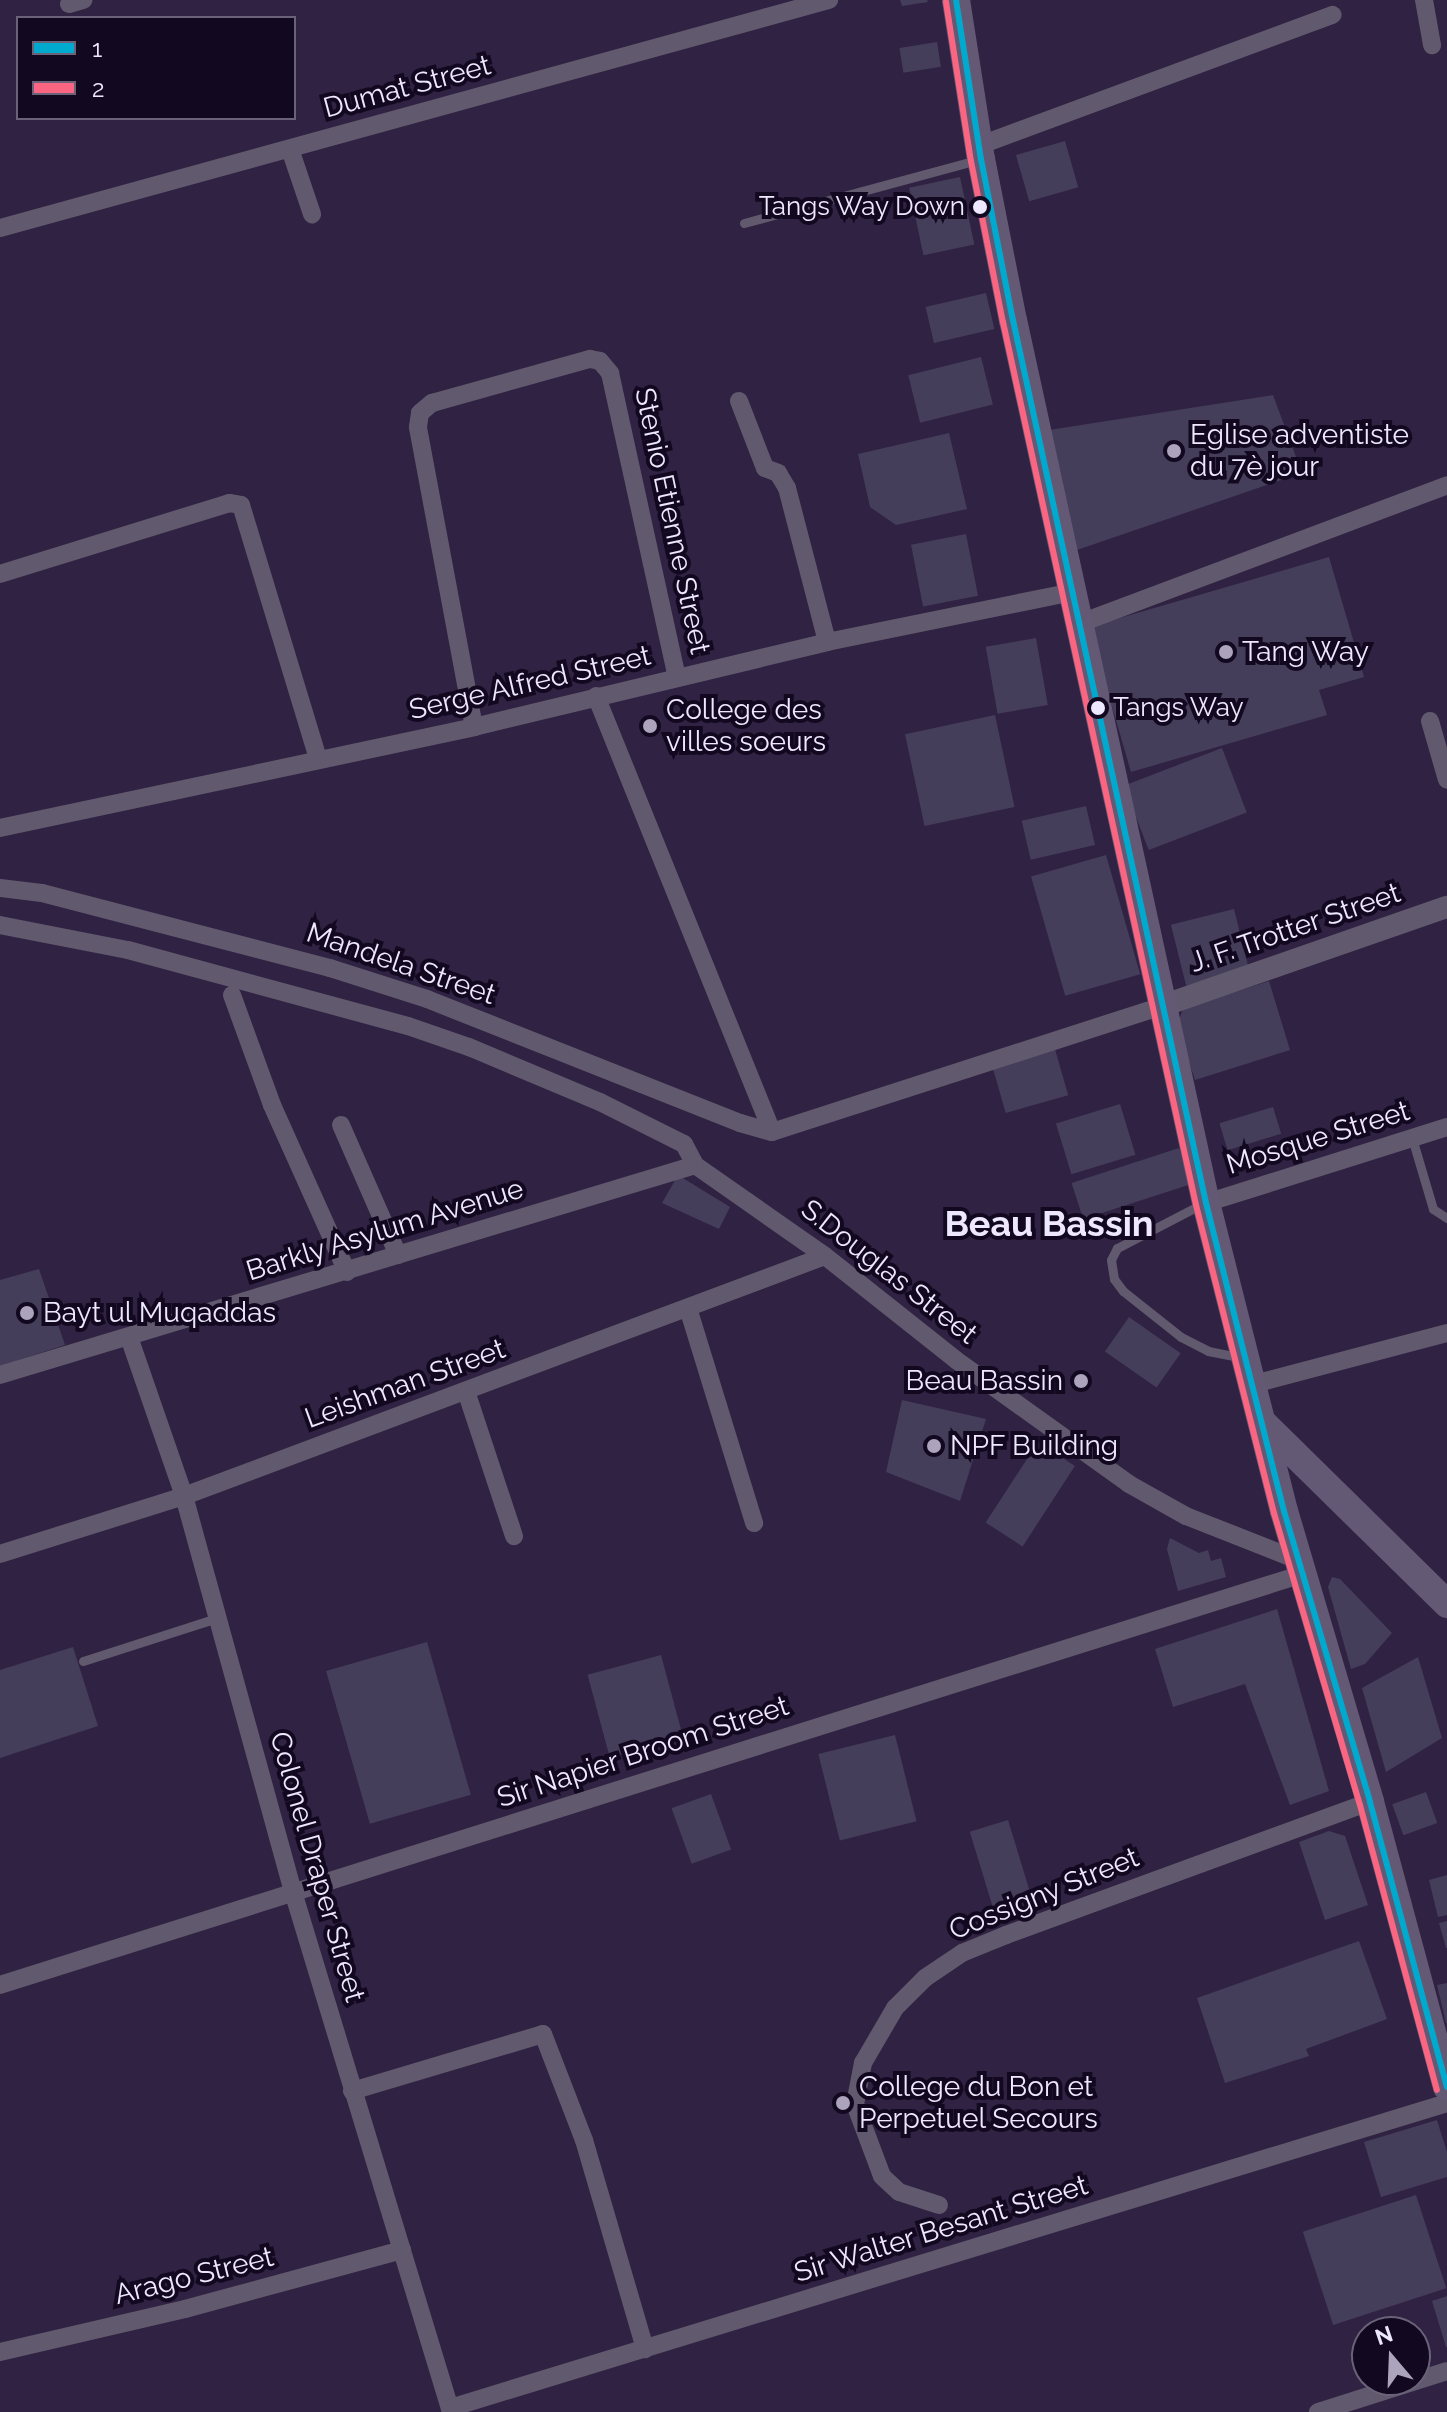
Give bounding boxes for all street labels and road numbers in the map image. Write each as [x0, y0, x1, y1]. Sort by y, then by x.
street label: Dumat Street [320, 49, 494, 125]
street label: Stenio Etienne Street [627, 385, 717, 657]
street label: Serge Alfred Street [406, 639, 654, 727]
street label: J. F. Trotter Street [1185, 876, 1405, 980]
street label: Mandela Street [302, 916, 500, 1012]
street label: Mosque Street [1222, 1094, 1414, 1182]
street label: Barkly Asylum Avenue [241, 1171, 529, 1289]
street label: S.Douglas Street [794, 1193, 984, 1351]
street label: Leishman Street [300, 1332, 510, 1436]
street label: Sir Napier Broom Street [493, 1689, 793, 1815]
street label: Colonel Draper Street [262, 1727, 372, 2007]
street label: Cossigny Street [944, 1841, 1144, 1947]
street label: Sir Walter Besant Street [789, 2168, 1093, 2290]
street label: Arago Street [111, 2240, 277, 2312]

